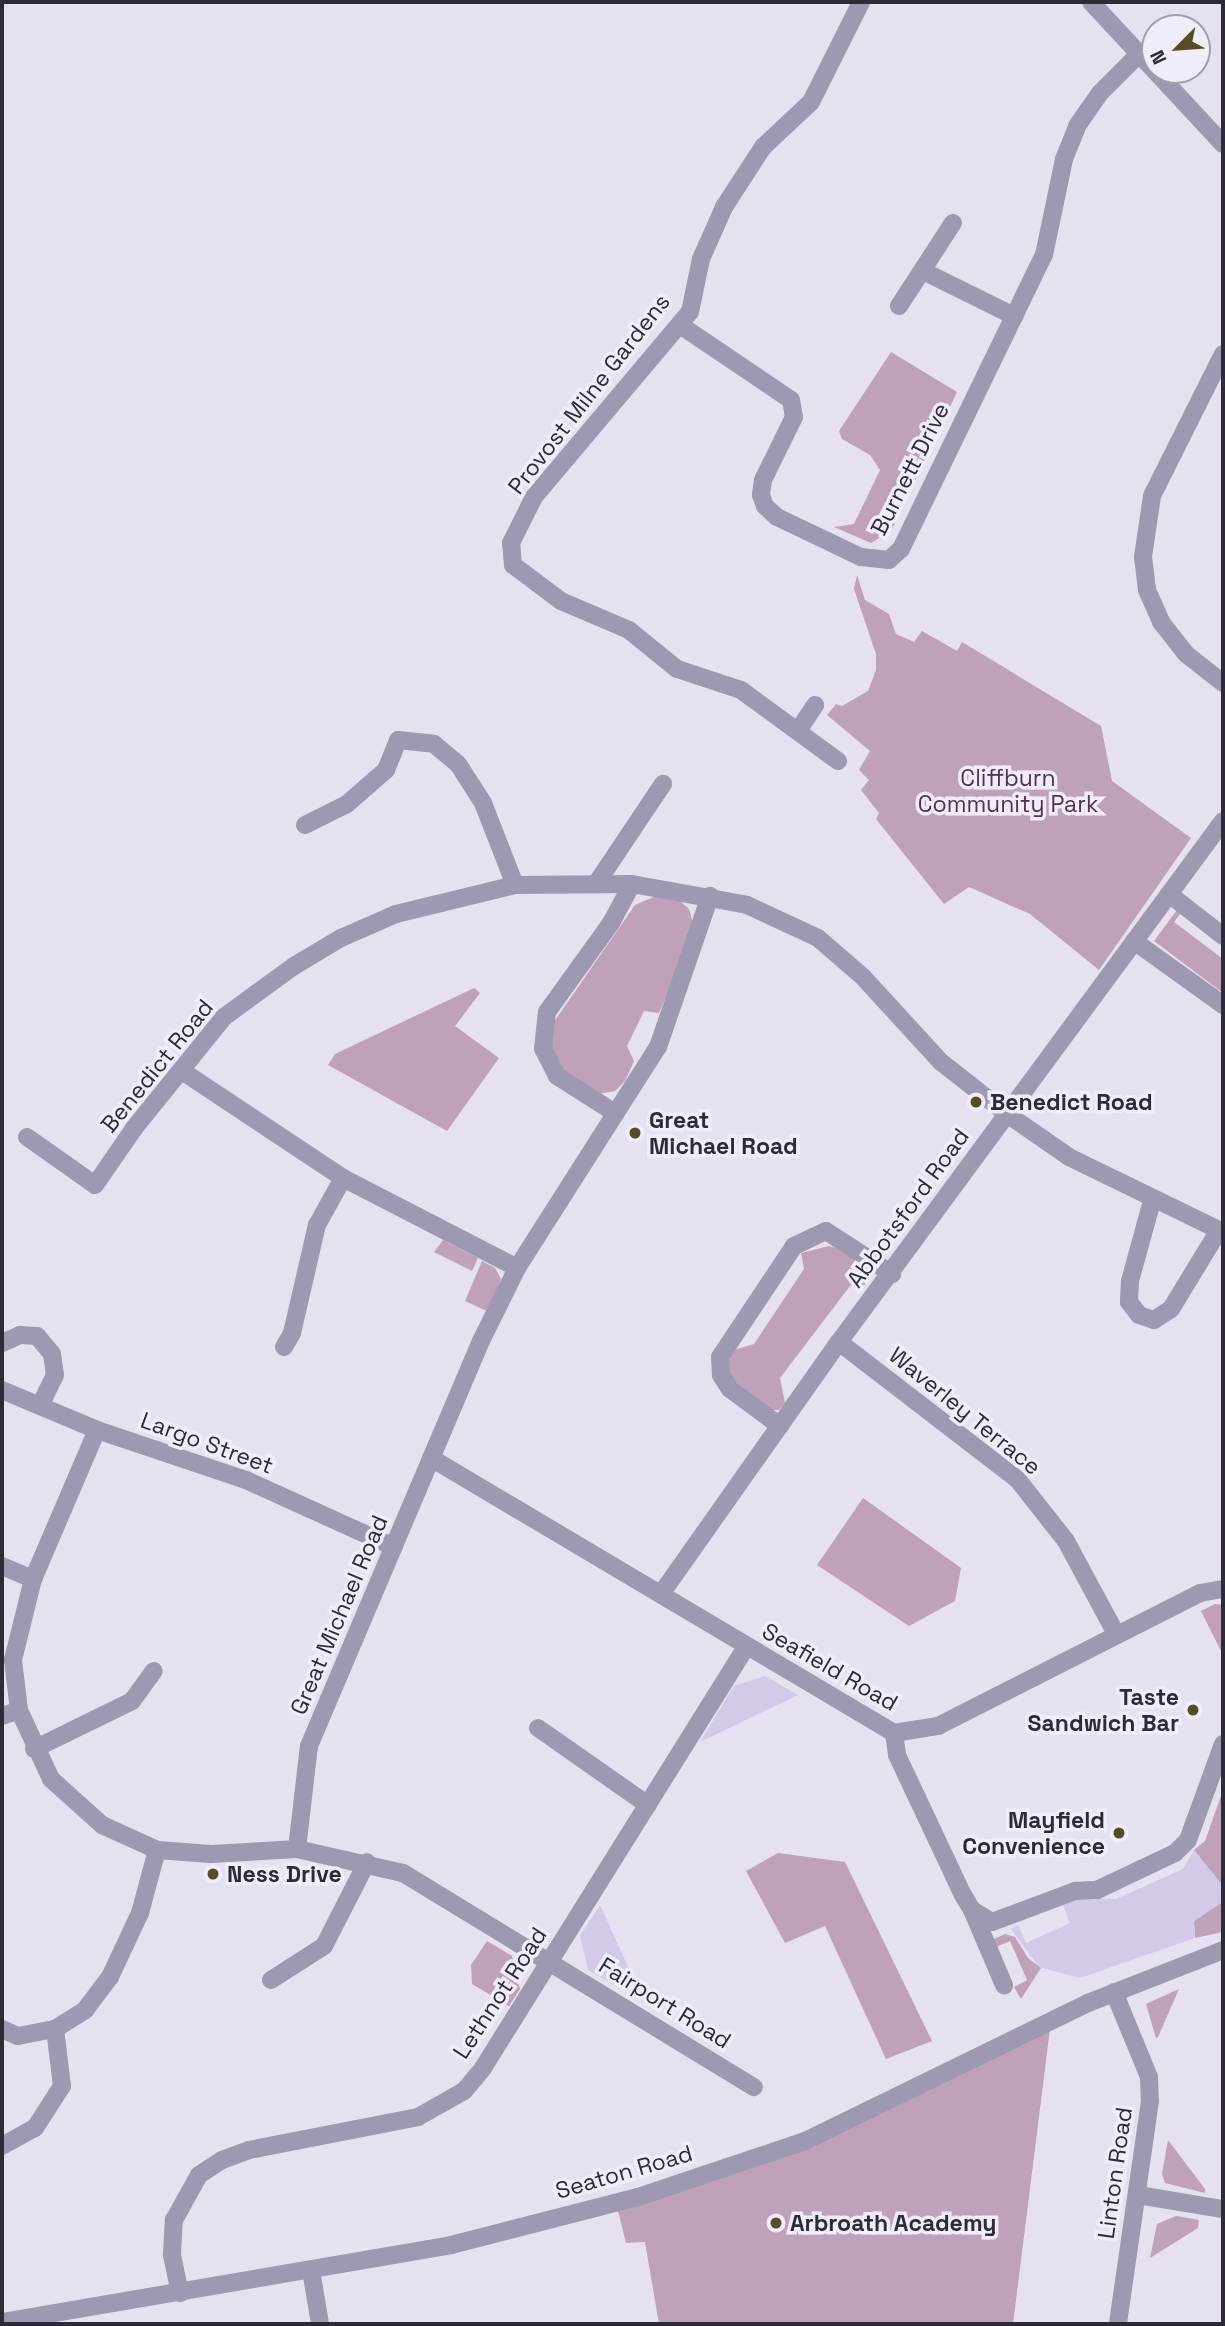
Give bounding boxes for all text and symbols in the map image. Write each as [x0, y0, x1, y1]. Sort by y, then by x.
north arrow [1141, 14, 1211, 84]
text: N [1144, 46, 1172, 68]
street label: Provost Milne Gardens [502, 288, 676, 500]
street label: Burnett Drive [865, 398, 955, 540]
park label: Cliffburn Community Park [918, 764, 1098, 818]
street label: Benedict Road [95, 994, 219, 1138]
place label: Benedict Road [990, 1088, 1153, 1116]
marker: Benedict Road [968, 1094, 984, 1110]
place label: Great Michael Road [649, 1106, 798, 1160]
street label: Abbotsford Road [841, 1123, 975, 1293]
marker: Great Michael Road [627, 1125, 643, 1141]
street label: Waverley Terrace [883, 1341, 1047, 1481]
street label: Largo Street [137, 1406, 277, 1480]
street label: Great Michael Road [284, 1511, 394, 1719]
street label: Seafield Road [757, 1617, 903, 1717]
place label: Taste Sandwich Bar [1028, 1683, 1179, 1737]
marker: Taste Sandwich Bar [1185, 1702, 1201, 1718]
place label: Mayfield Convenience [962, 1806, 1105, 1860]
marker: Mayfield Convenience [1111, 1825, 1127, 1841]
place label: Ness Drive [227, 1860, 342, 1888]
marker: Ness Drive [205, 1866, 221, 1882]
street label: Lethnot Road [447, 1922, 553, 2064]
street label: Fairport Road [594, 1951, 736, 2055]
street label: Linton Road [1092, 2105, 1138, 2241]
street label: Seaton Road [552, 2139, 696, 2205]
place label: Arbroath Academy [790, 2209, 997, 2237]
marker: Arbroath Academy [768, 2215, 784, 2231]

